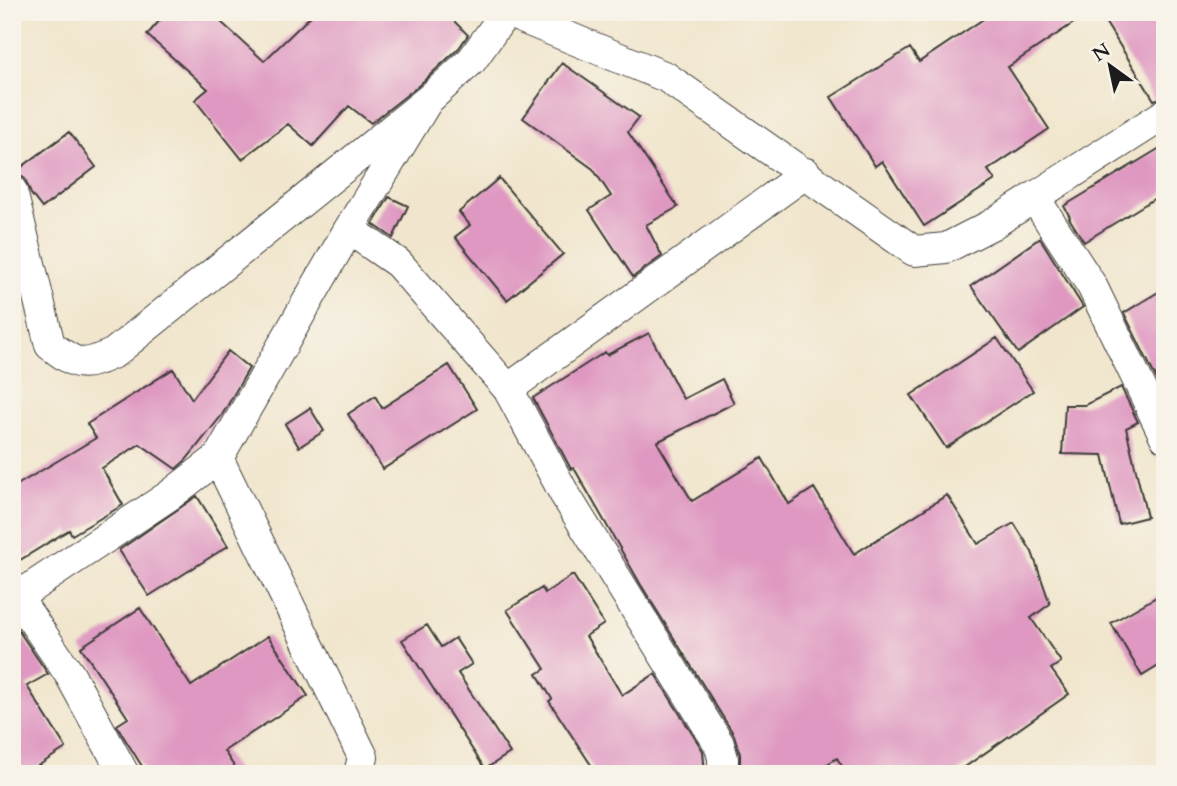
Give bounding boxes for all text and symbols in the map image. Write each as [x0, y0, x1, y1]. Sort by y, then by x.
north arrow [1076, 32, 1146, 102]
text: N [1087, 37, 1116, 68]

